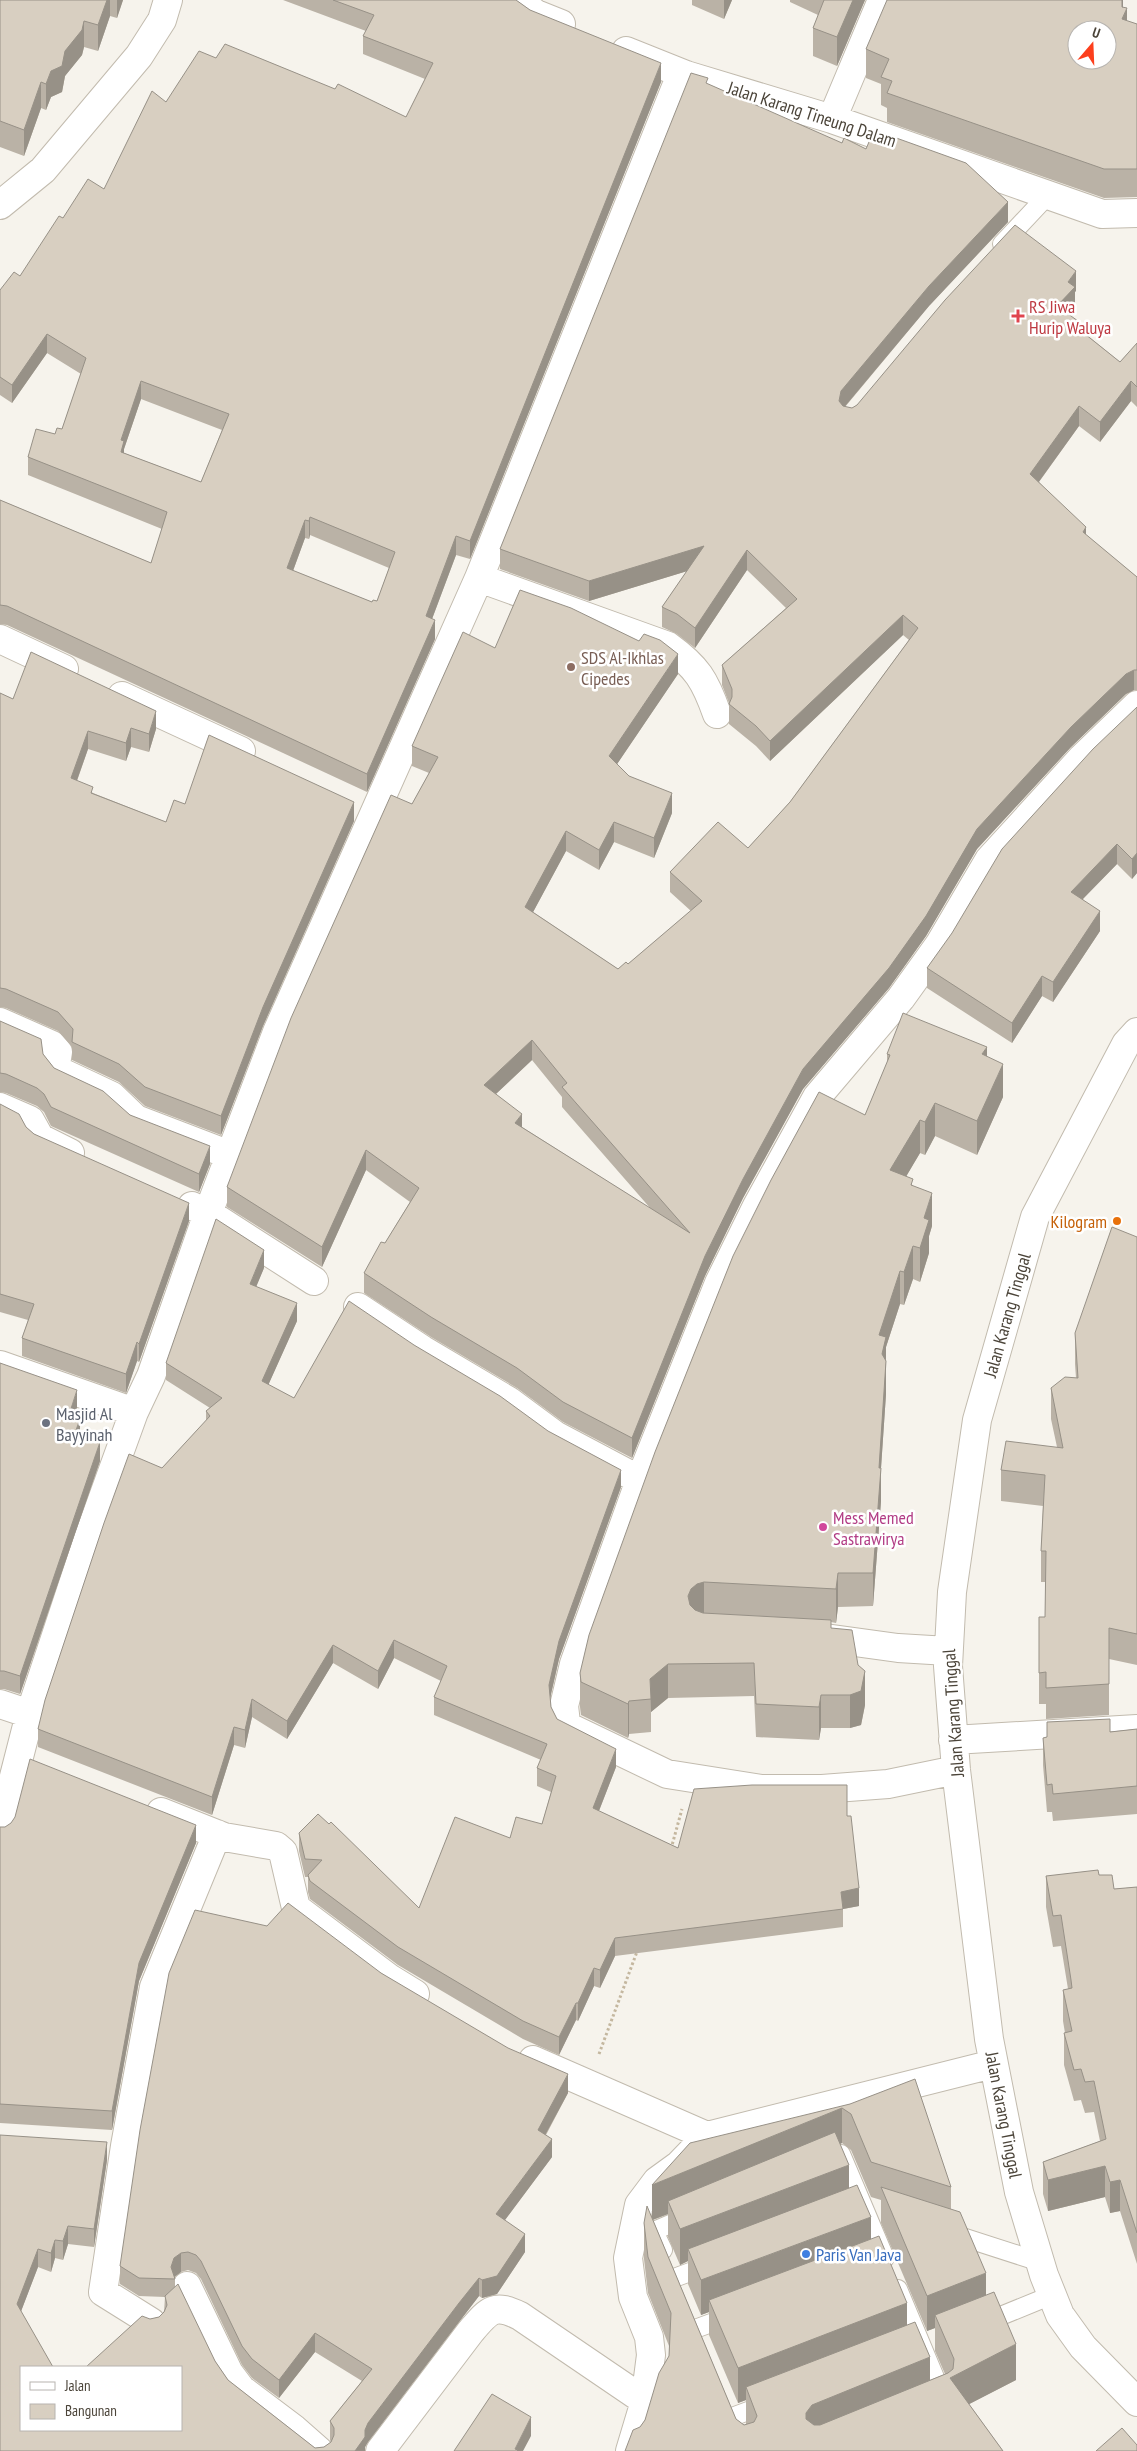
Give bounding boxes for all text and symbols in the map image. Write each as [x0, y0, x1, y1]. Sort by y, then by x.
north arrow [1067, 20, 1117, 70]
text: U [1090, 23, 1103, 42]
street label: Jalan Karang Tineung Dalam [724, 76, 899, 152]
place label: RS Jiwa Hurip Waluya [1029, 295, 1111, 339]
marker: RS Jiwa Hurip Waluya [1011, 309, 1025, 323]
place label: SDS Al-Ikhlas Cipedes [581, 646, 664, 690]
marker: SDS Al-Ikhlas Cipedes [565, 661, 577, 673]
place label: Kilogram [1051, 1210, 1107, 1233]
marker: Kilogram [1111, 1215, 1123, 1227]
street label: Jalan Karang Tinggal [978, 1249, 1036, 1381]
place label: Masjid Al Bayyinah [56, 1402, 113, 1446]
marker: Masjid Al Bayyinah [40, 1417, 52, 1429]
place label: Mess Memed Sastrawirya [833, 1506, 914, 1550]
marker: Mess Memed Sastrawirya [817, 1521, 829, 1533]
street label: Jalan Karang Tinggal [937, 1647, 969, 1779]
street label: Jalan Karang Tinggal [980, 2049, 1028, 2181]
place label: Paris Van Java [816, 2243, 901, 2266]
marker: Paris Van Java [800, 2248, 812, 2260]
legend [20, 2366, 182, 2431]
text: Jalan [64, 2376, 91, 2395]
text: Bangunan [65, 2401, 117, 2420]

